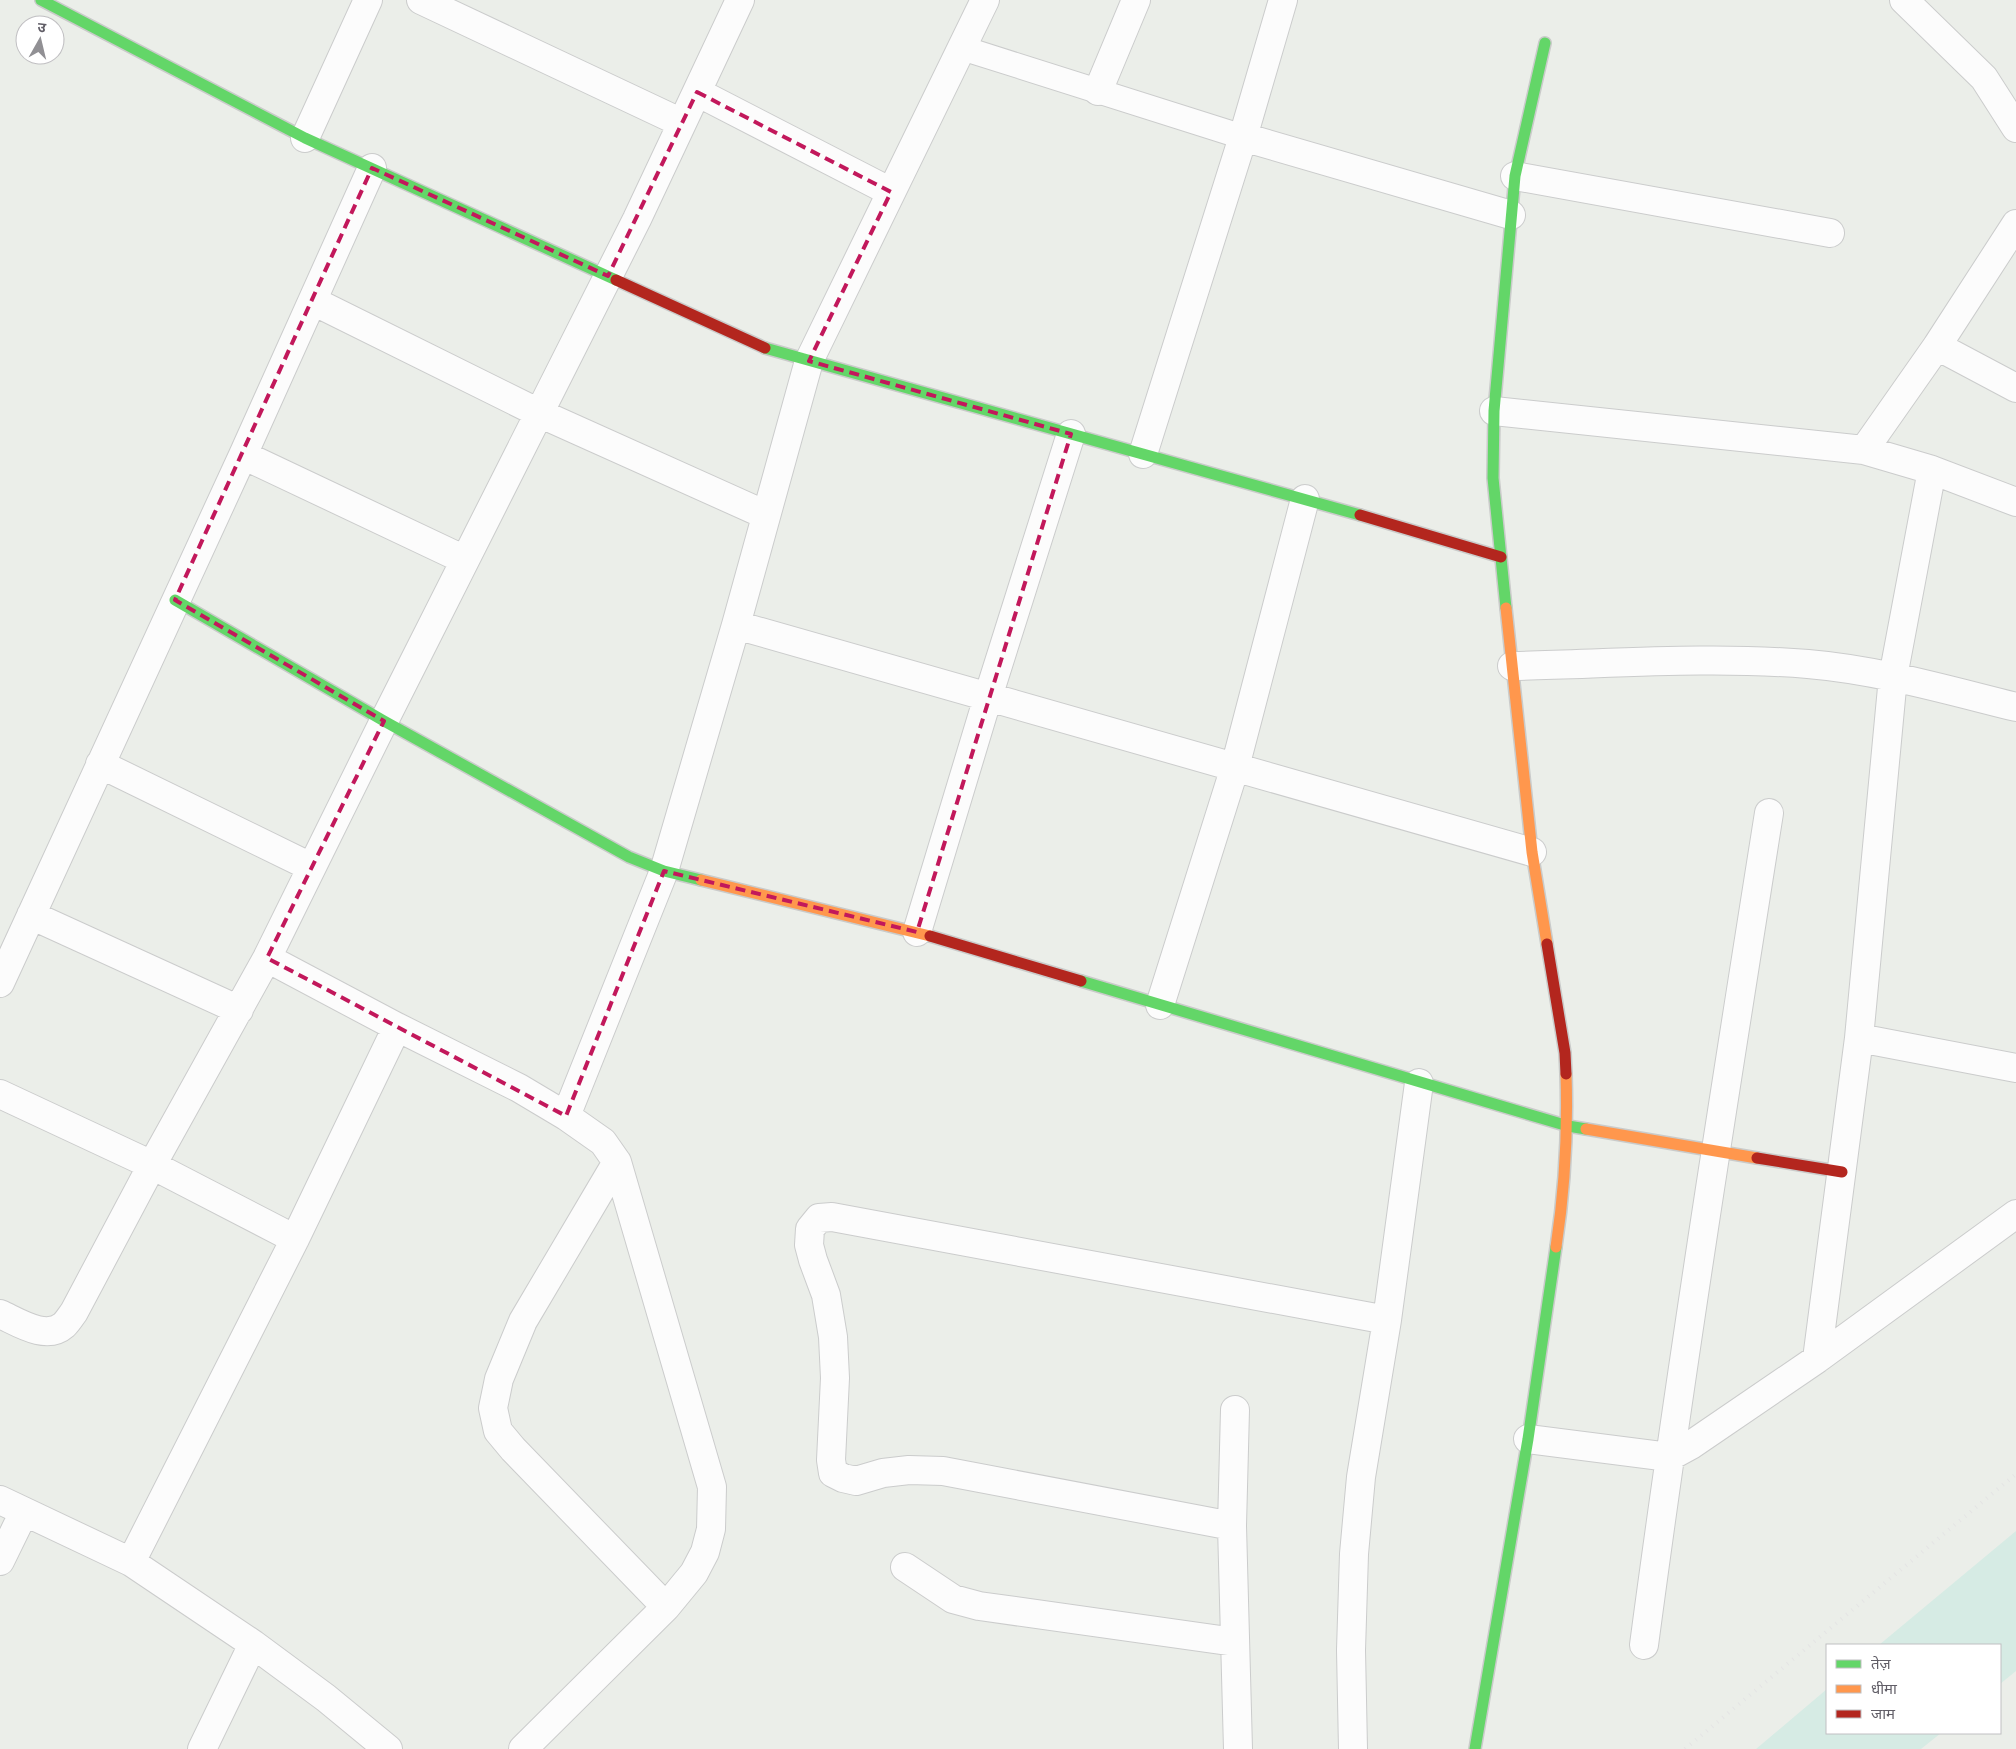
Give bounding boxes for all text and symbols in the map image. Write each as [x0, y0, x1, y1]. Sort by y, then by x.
north arrow [15, 15, 65, 65]
text: उ [37, 18, 48, 36]
legend [1826, 1644, 2001, 1734]
text: तेज़ [1871, 1654, 1892, 1672]
text: धीमा [1871, 1679, 1898, 1697]
text: जाम [1871, 1704, 1896, 1722]

